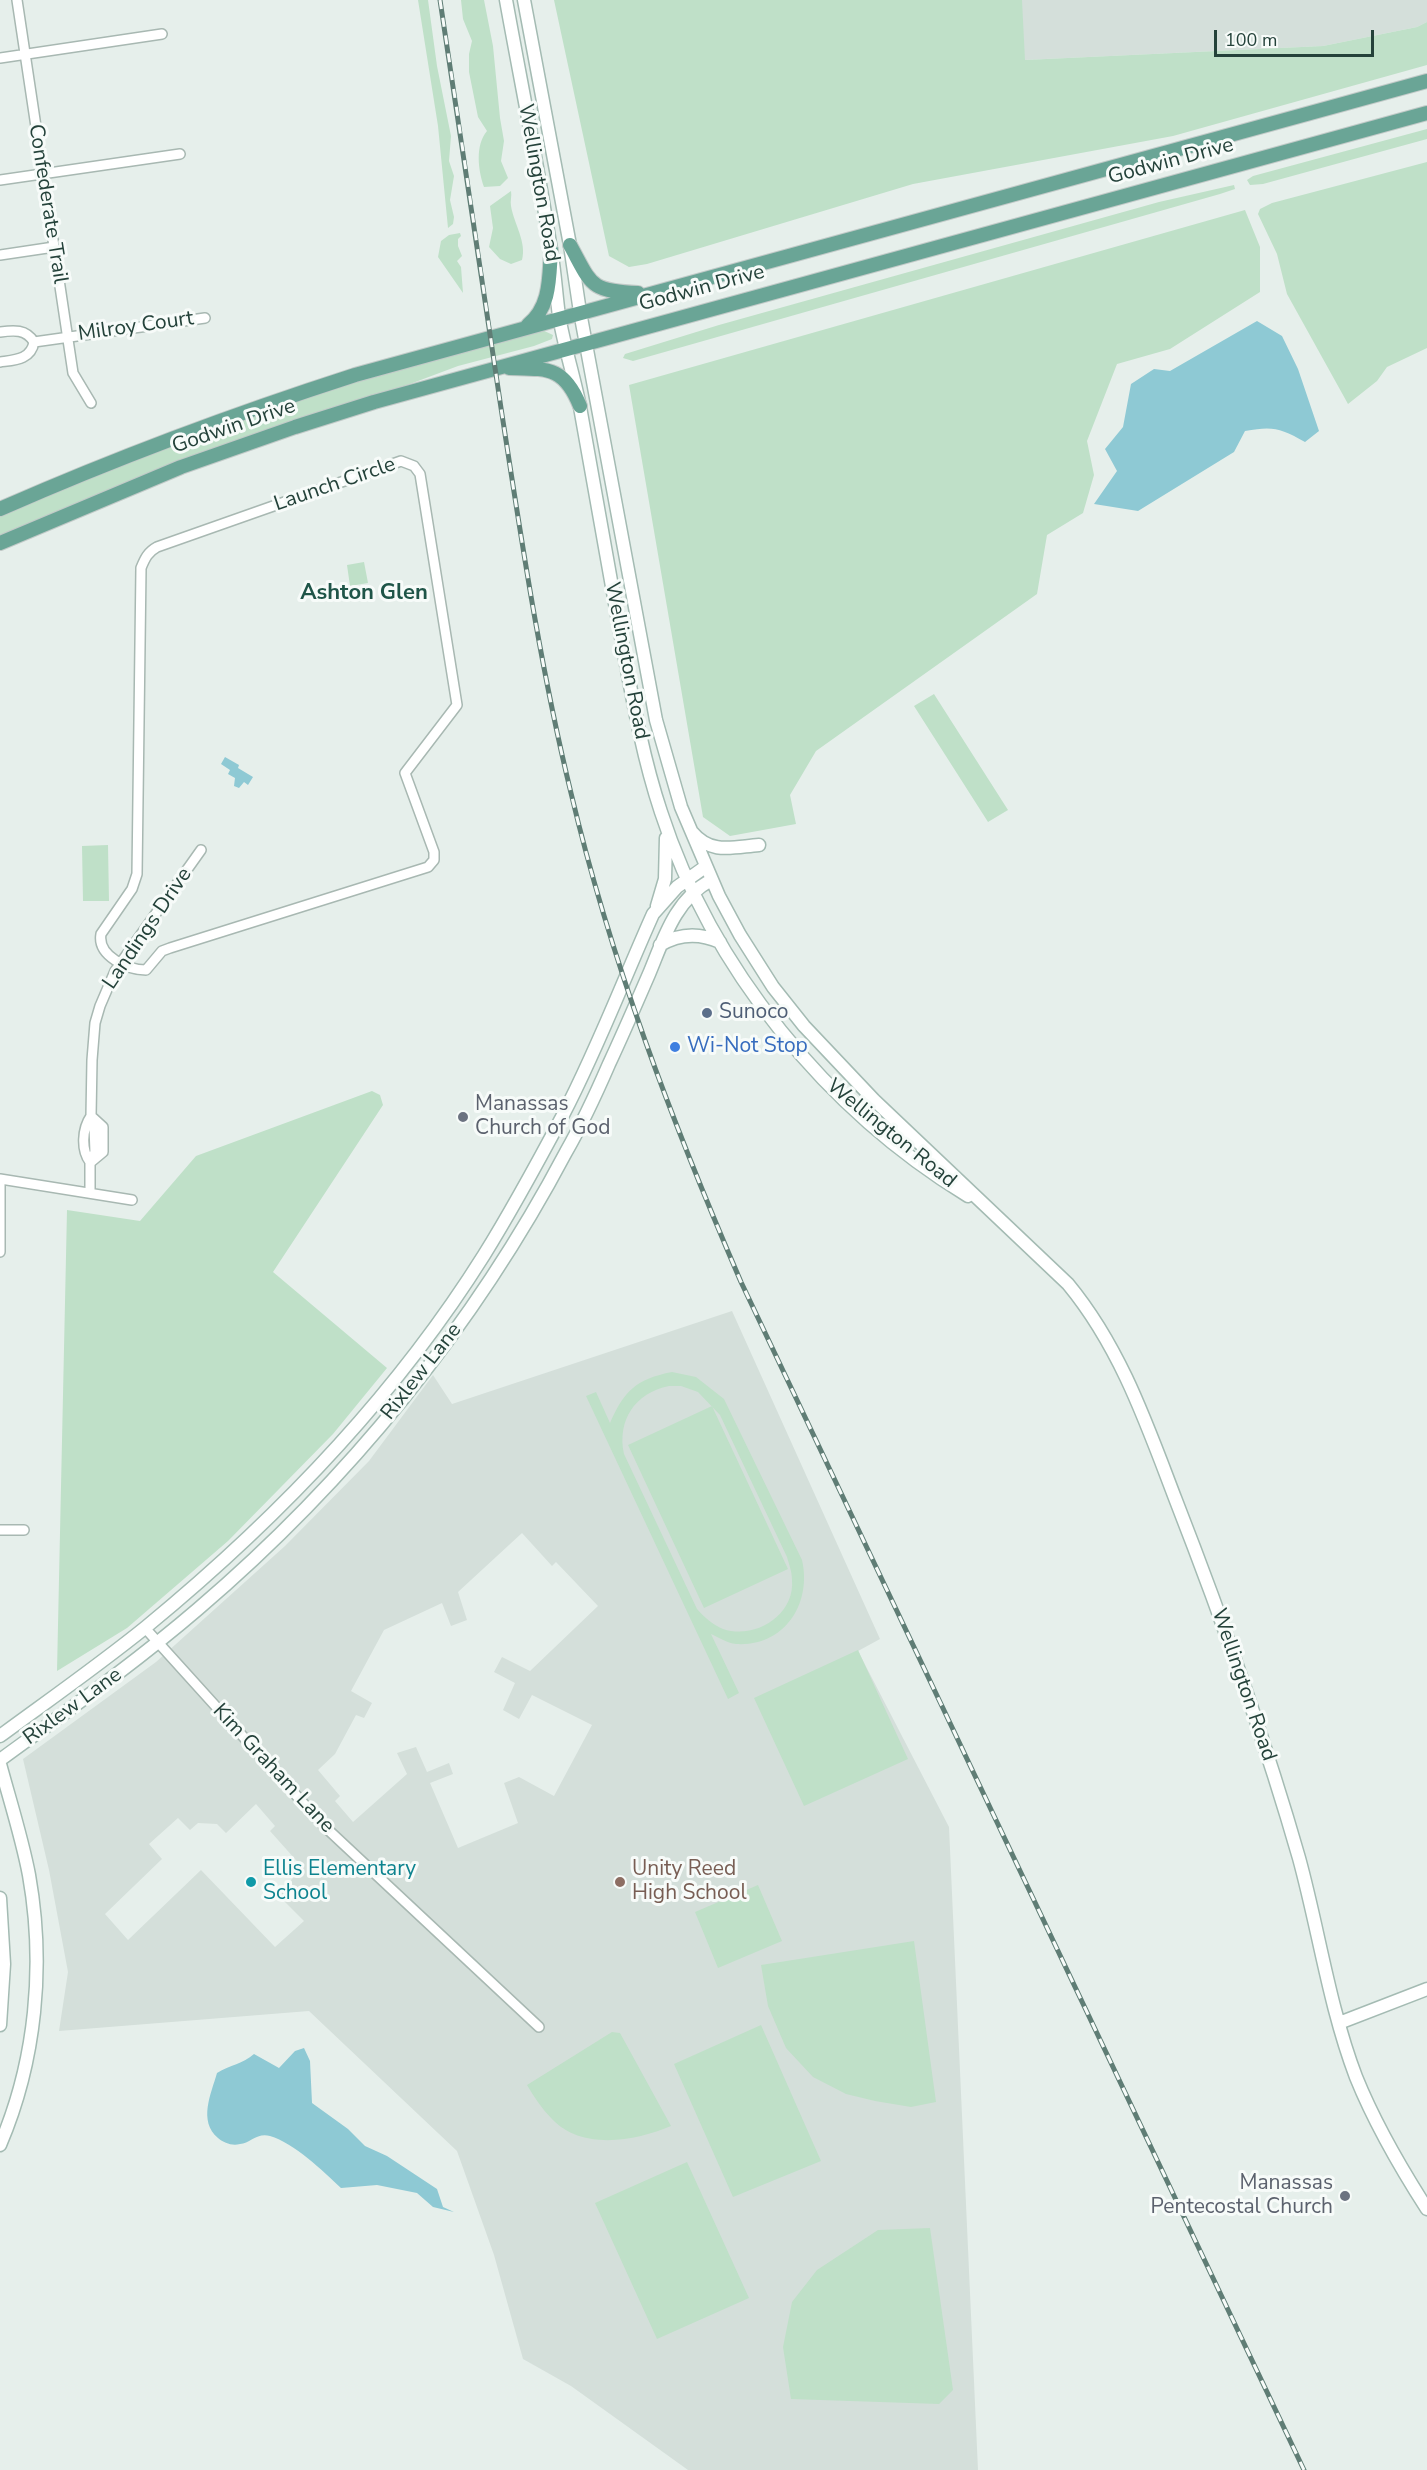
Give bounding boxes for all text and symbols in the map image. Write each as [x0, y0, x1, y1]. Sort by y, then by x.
scale bar [1217, 18, 1378, 56]
text: 100 m [1225, 28, 1277, 52]
street label: Wellington Road [512, 102, 564, 264]
street label: Confederate Trail [22, 122, 72, 286]
street label: Godwin Drive [1106, 133, 1236, 191]
street label: Godwin Drive [637, 260, 767, 318]
street label: Milroy Court [77, 306, 195, 348]
street label: Godwin Drive [169, 394, 299, 460]
street label: Launch Circle [271, 452, 399, 518]
street label: Wellington Road [598, 580, 654, 742]
district label: Ashton Glen [300, 581, 428, 607]
street label: Landings Drive [98, 863, 198, 995]
place label: Sunoco [719, 1000, 788, 1026]
marker: Sunoco [700, 1006, 714, 1020]
place label: Wi-Not Stop [687, 1034, 808, 1060]
marker: Wi-Not Stop [668, 1040, 682, 1054]
street label: Wellington Road [821, 1074, 961, 1194]
place label: Manassas Church of God [475, 1092, 610, 1142]
marker: Manassas Church of God [456, 1110, 470, 1124]
street label: Rixlew Lane [376, 1319, 468, 1425]
street label: Wellington Road [1205, 1605, 1281, 1765]
street label: Rixlew Lane [19, 1663, 127, 1751]
street label: Kim Graham Lane [207, 1699, 339, 1839]
place label: Ellis Elementary School [263, 1857, 416, 1907]
place label: Unity Reed High School [632, 1857, 747, 1907]
marker: Ellis Elementary School [244, 1875, 258, 1889]
marker: Unity Reed High School [613, 1875, 627, 1889]
place label: Manassas Pentecostal Church [1151, 2171, 1333, 2221]
marker: Manassas Pentecostal Church [1338, 2189, 1352, 2203]

